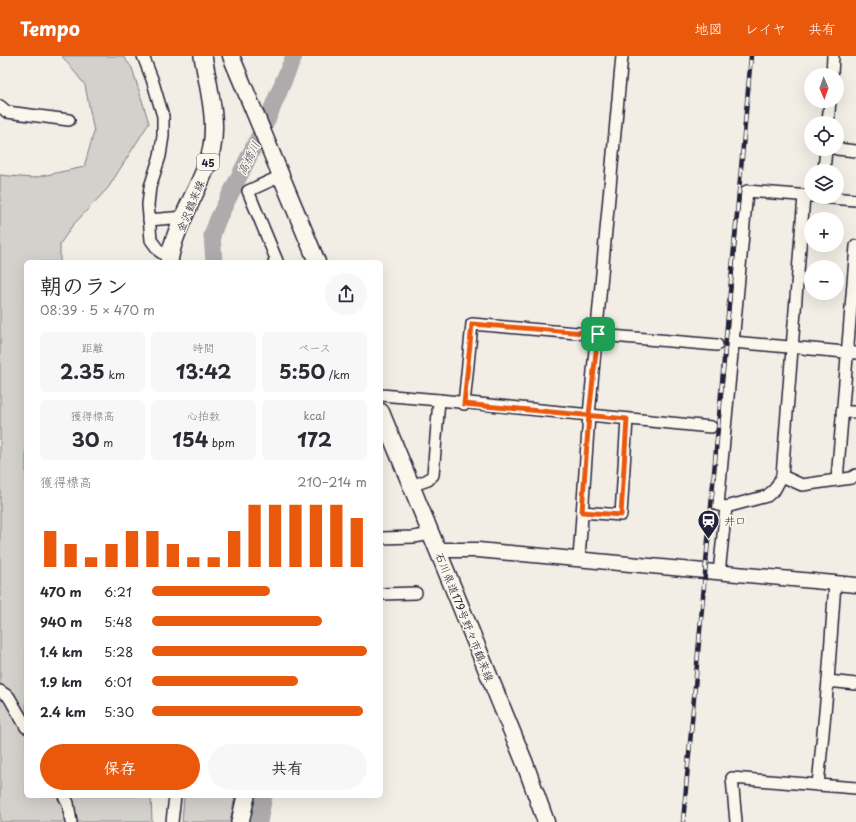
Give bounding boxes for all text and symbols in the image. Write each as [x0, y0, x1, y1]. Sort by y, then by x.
text: Tempo [20, 14, 80, 42]
text: 地図 [695, 18, 723, 39]
text: レイヤ [745, 18, 786, 39]
text: 共有 [808, 18, 836, 39]
north arrow [804, 68, 844, 108]
map controls [804, 68, 844, 300]
button: locate [804, 116, 844, 156]
water label: 高橋川 [232, 138, 264, 178]
road number: 45 [197, 154, 219, 170]
button: layers [804, 164, 844, 204]
street label: 金沢鶴来線 [171, 177, 209, 235]
button: + [804, 212, 844, 252]
button: − [804, 260, 844, 300]
text: 朝のラン [40, 268, 128, 301]
button: share [325, 273, 367, 315]
text: 08:39 · 5 × 470 m [40, 300, 155, 319]
pin [581, 317, 615, 351]
icon: arrive [587, 323, 609, 345]
text: 距離 [82, 339, 104, 356]
text: 時間 [193, 339, 215, 356]
text: ペース [298, 339, 331, 356]
text: 2.35 [60, 356, 105, 386]
text: 13:42 [176, 356, 231, 386]
text: 5:50 [279, 356, 325, 386]
text: km [105, 366, 125, 383]
text: /km [325, 366, 350, 383]
text: 獲得標高 [71, 407, 115, 424]
text: 心拍数 [187, 407, 220, 424]
text: kcal [304, 407, 325, 424]
text: 30 [72, 424, 100, 454]
text: 154 [172, 424, 208, 454]
text: 172 [297, 424, 332, 454]
text: m [100, 434, 113, 451]
text: bpm [208, 434, 235, 451]
text: 獲得標高 [40, 472, 92, 491]
text: 210–214 m [297, 472, 367, 491]
station icon: 井口 [696, 507, 722, 540]
place label: 井口 [724, 512, 746, 529]
street label: 石川県道179号野々市鶴来線 [431, 550, 499, 684]
text: 470 m [40, 582, 82, 601]
text: 6:21 [104, 582, 132, 601]
text: 940 m [40, 612, 82, 631]
text: 5:48 [104, 612, 133, 631]
text: 1.4 km [40, 642, 83, 661]
text: 5:28 [104, 642, 133, 661]
text: 1.9 km [40, 672, 82, 691]
text: 6:01 [104, 672, 132, 691]
text: 2.4 km [40, 702, 86, 721]
text: 5:30 [104, 702, 134, 721]
button: 保存 [40, 744, 200, 790]
button: 共有 [208, 744, 367, 790]

